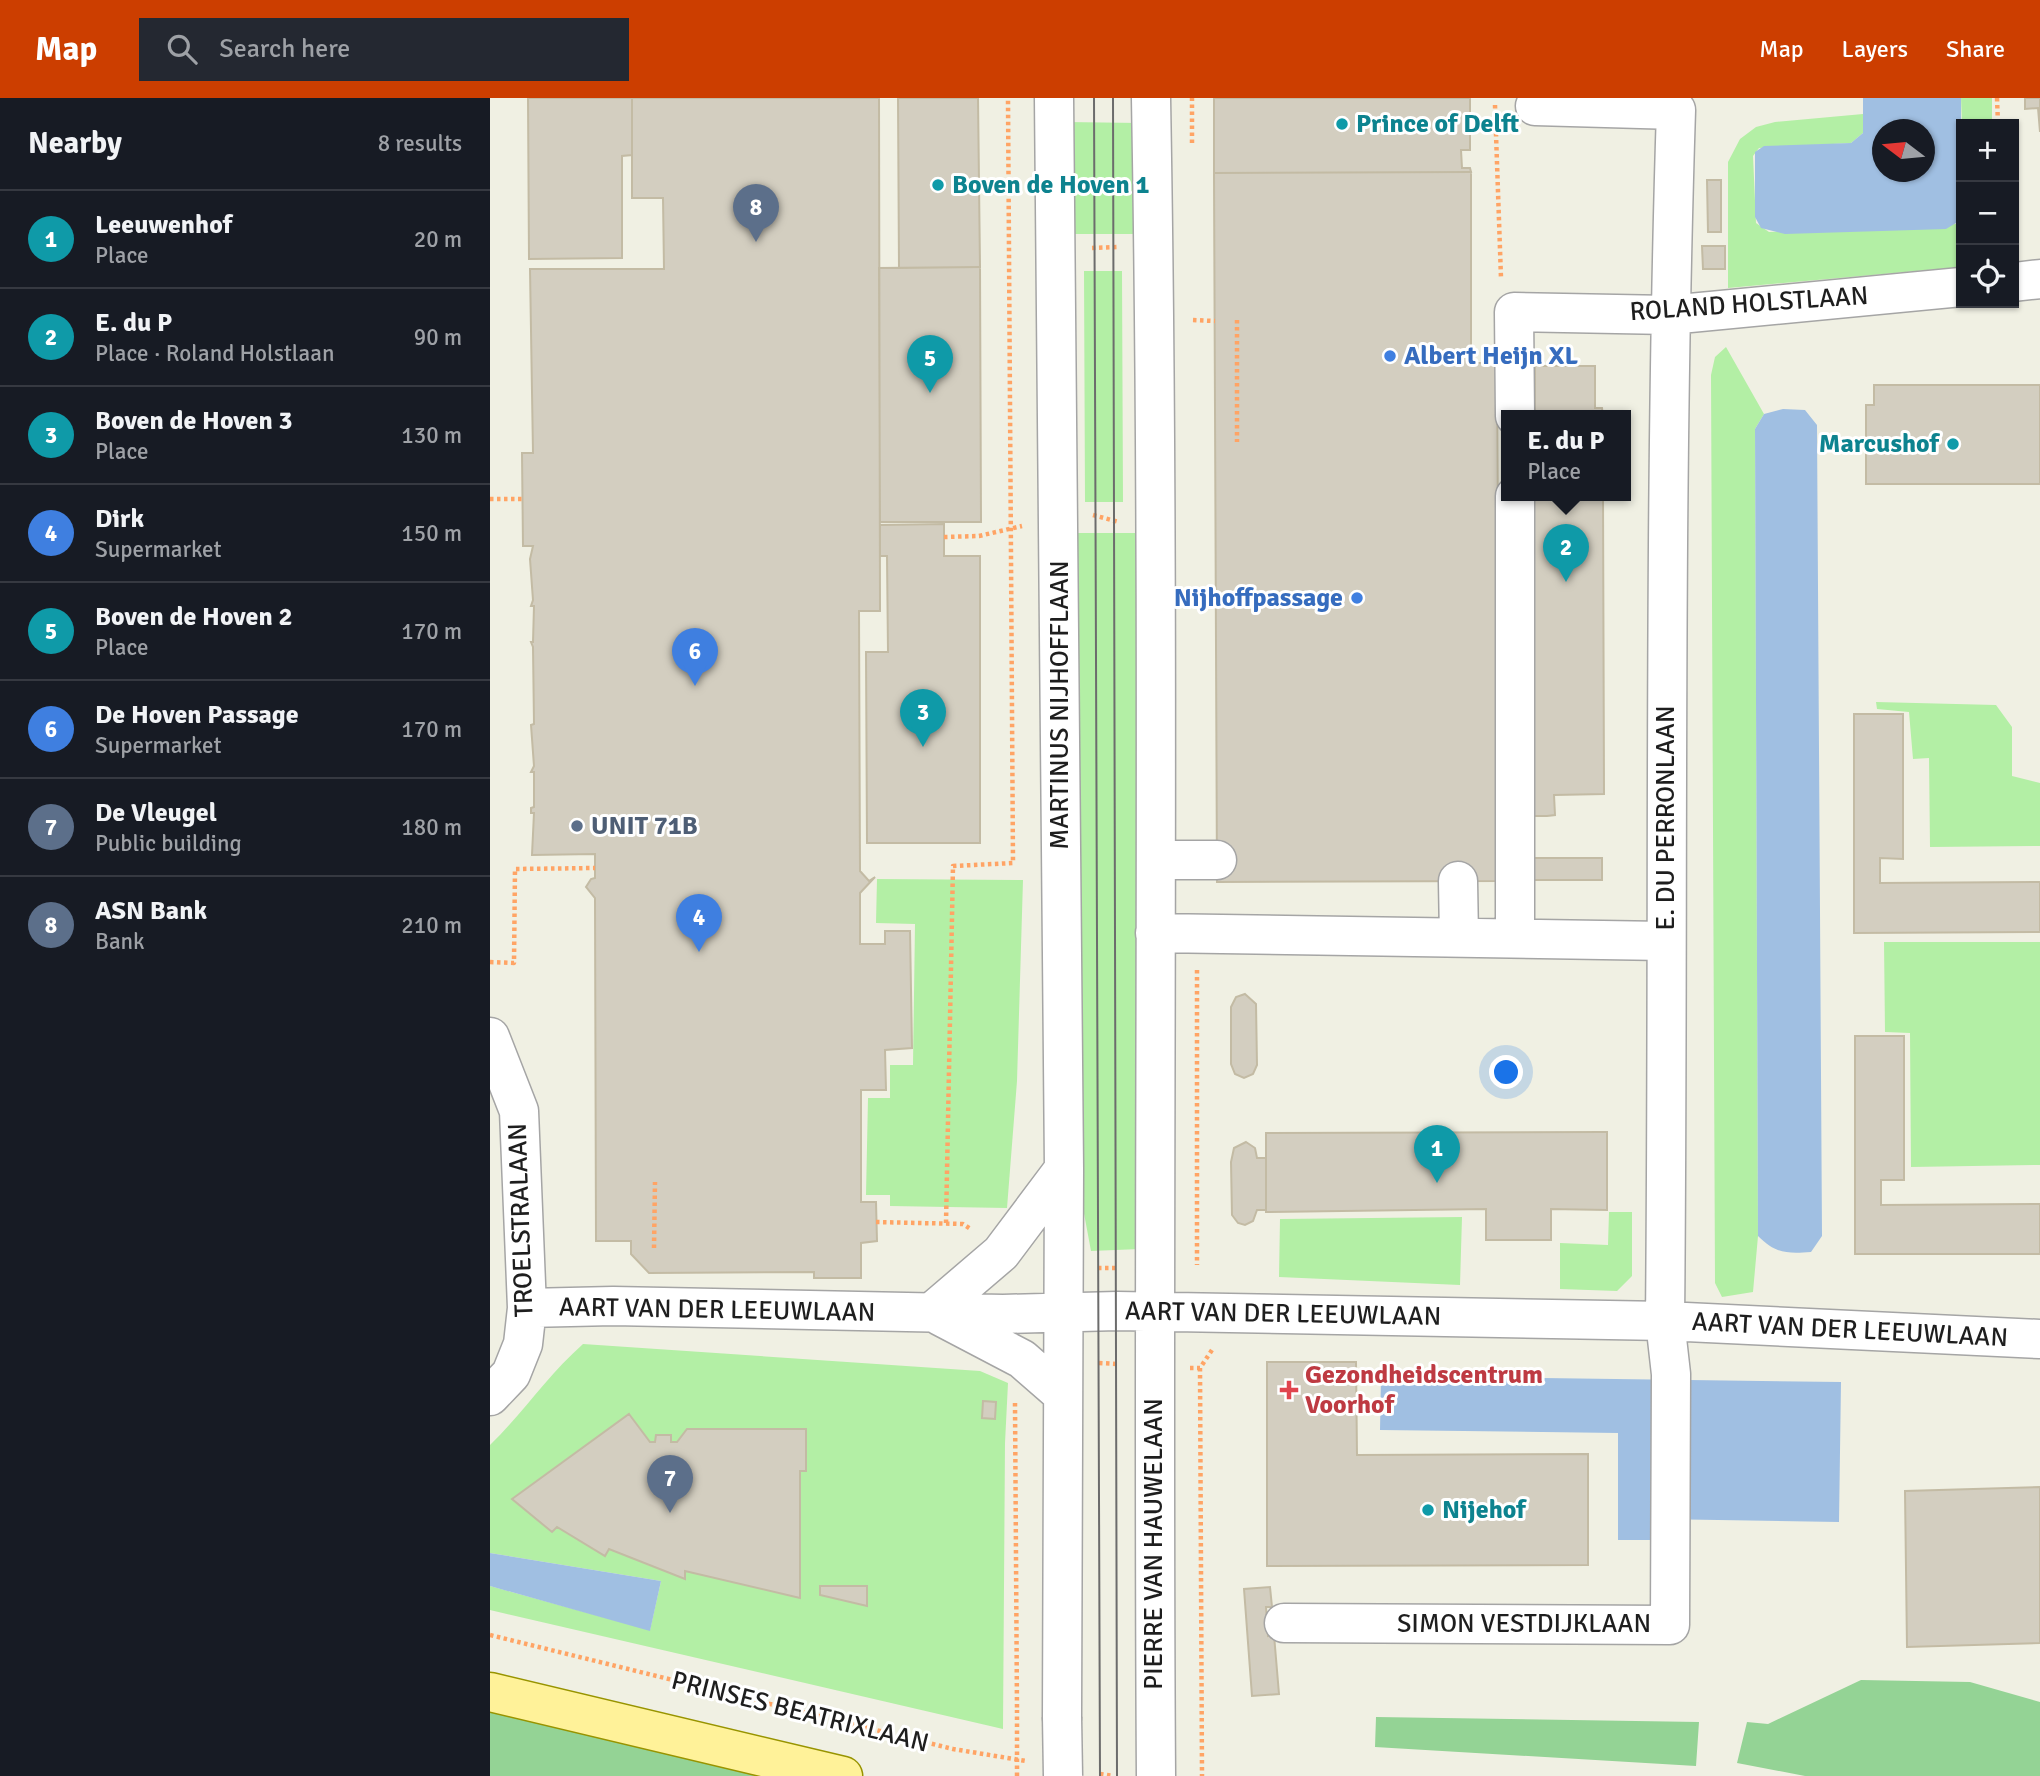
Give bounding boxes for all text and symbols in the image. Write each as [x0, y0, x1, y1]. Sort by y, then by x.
search box [139, 18, 629, 81]
text: Map [35, 29, 97, 70]
icon: search [163, 30, 201, 68]
text: Search here [219, 33, 350, 65]
text: Map [1759, 34, 1804, 64]
text: Layers [1842, 34, 1908, 64]
text: Share [1946, 34, 2005, 64]
place label: Prince of Delft [1356, 108, 1519, 140]
marker: Prince of Delft [1334, 116, 1350, 132]
north arrow [1872, 119, 1935, 182]
map controls [1956, 119, 2019, 308]
button: + [1956, 119, 2019, 182]
text: Nearby [28, 125, 122, 162]
text: 8 results [378, 129, 462, 158]
place label: Boven de Hoven 1 [952, 169, 1149, 201]
marker: Boven de Hoven 1 [930, 177, 946, 193]
button: − [1956, 182, 2019, 245]
pin: 8 [733, 184, 779, 242]
text: Leeuwenhof [95, 209, 232, 241]
text: 1 [45, 225, 57, 254]
text: 20 m [414, 225, 462, 254]
text: Place [95, 241, 149, 270]
button: locate [1956, 245, 2019, 308]
street label: ROLAND HOLSTLAAN [1629, 280, 1869, 328]
text: E. du P [95, 307, 172, 339]
text: 2 [45, 323, 57, 352]
text: 90 m [414, 323, 462, 352]
pin: 5 [907, 335, 953, 393]
text: Place · Roland Holstlaan [95, 339, 334, 368]
place label: Albert Heijn XL [1404, 340, 1578, 372]
marker: Albert Heijn XL [1382, 348, 1398, 364]
text: Boven de Hoven 3 [95, 405, 292, 437]
popup [1501, 410, 1631, 501]
text: 3 [45, 421, 57, 450]
text: 130 m [401, 421, 462, 450]
text: E. du P [1527, 425, 1605, 457]
place label: Marcushof [1819, 428, 1941, 460]
marker: Marcushof [1945, 436, 1961, 452]
text: Place [95, 437, 149, 466]
text: Place [1527, 457, 1581, 486]
text: Dirk [95, 503, 144, 535]
text: 4 [45, 519, 57, 548]
text: 150 m [401, 519, 462, 548]
pin: 2 [1543, 524, 1589, 582]
text: Supermarket [95, 535, 222, 564]
street label: MARTINUS NIJHOFFLAAN [1044, 560, 1076, 850]
place label: Nijhoffpassage [1174, 582, 1343, 614]
marker: Nijhoffpassage [1349, 590, 1365, 606]
text: Boven de Hoven 2 [95, 601, 292, 633]
text: 5 [45, 617, 57, 646]
text: 170 m [401, 617, 462, 646]
pin: 6 [672, 628, 718, 686]
text: Place [95, 633, 149, 662]
pin: 3 [900, 689, 946, 747]
text: De Hoven Passage [95, 699, 299, 731]
street label: E. DU PERRONLAAN [1650, 705, 1682, 931]
text: 6 [45, 715, 57, 744]
text: 170 m [401, 715, 462, 744]
text: Supermarket [95, 731, 222, 760]
text: De Vleugel [95, 797, 217, 829]
place label: UNIT 71B [591, 810, 698, 842]
text: 7 [45, 813, 57, 842]
text: 180 m [401, 813, 462, 842]
marker: UNIT 71B [569, 818, 585, 834]
text: Public building [95, 829, 242, 858]
pin: 4 [676, 894, 722, 952]
text: ASN Bank [95, 895, 207, 927]
text: 8 [45, 911, 57, 940]
text: 210 m [401, 911, 462, 940]
text: Bank [95, 927, 145, 956]
your location [1489, 1055, 1523, 1089]
street label: TROELSTRALAAN [502, 1123, 540, 1317]
pin: 1 [1414, 1125, 1460, 1183]
street label: AART VAN DER LEEUWLAAN [559, 1291, 875, 1329]
street label: AART VAN DER LEEUWLAAN [1125, 1295, 1441, 1333]
street label: AART VAN DER LEEUWLAAN [1691, 1306, 2009, 1354]
place label: Gezondheidscentrum Voorhof [1305, 1359, 1543, 1421]
marker: Gezondheidscentrum Voorhof [1279, 1380, 1299, 1400]
street label: PIERRE VAN HAUWELAAN [1138, 1398, 1170, 1690]
pin: 7 [647, 1455, 693, 1513]
place label: Nijehof [1442, 1494, 1527, 1526]
marker: Nijehof [1420, 1502, 1436, 1518]
street label: SIMON VESTDIJKLAAN [1397, 1608, 1651, 1640]
street label: PRINSES BEATRIXLAAN [668, 1665, 932, 1759]

